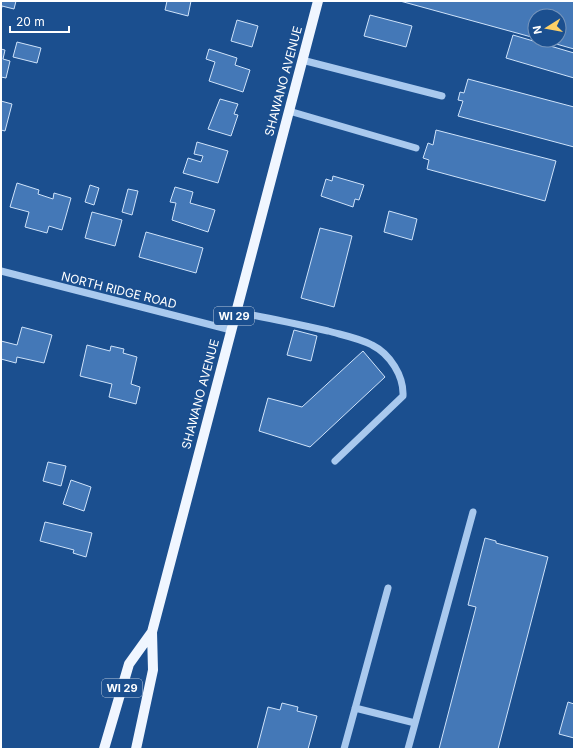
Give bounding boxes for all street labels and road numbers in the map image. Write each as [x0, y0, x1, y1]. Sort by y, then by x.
street label: SHAWANO AVENUE [261, 24, 305, 138]
street label: NORTH RIDGE ROAD [60, 268, 178, 312]
road number: WI 29 [214, 307, 254, 325]
street label: SHAWANO AVENUE [178, 337, 222, 451]
road number: WI 29 [102, 679, 142, 697]

